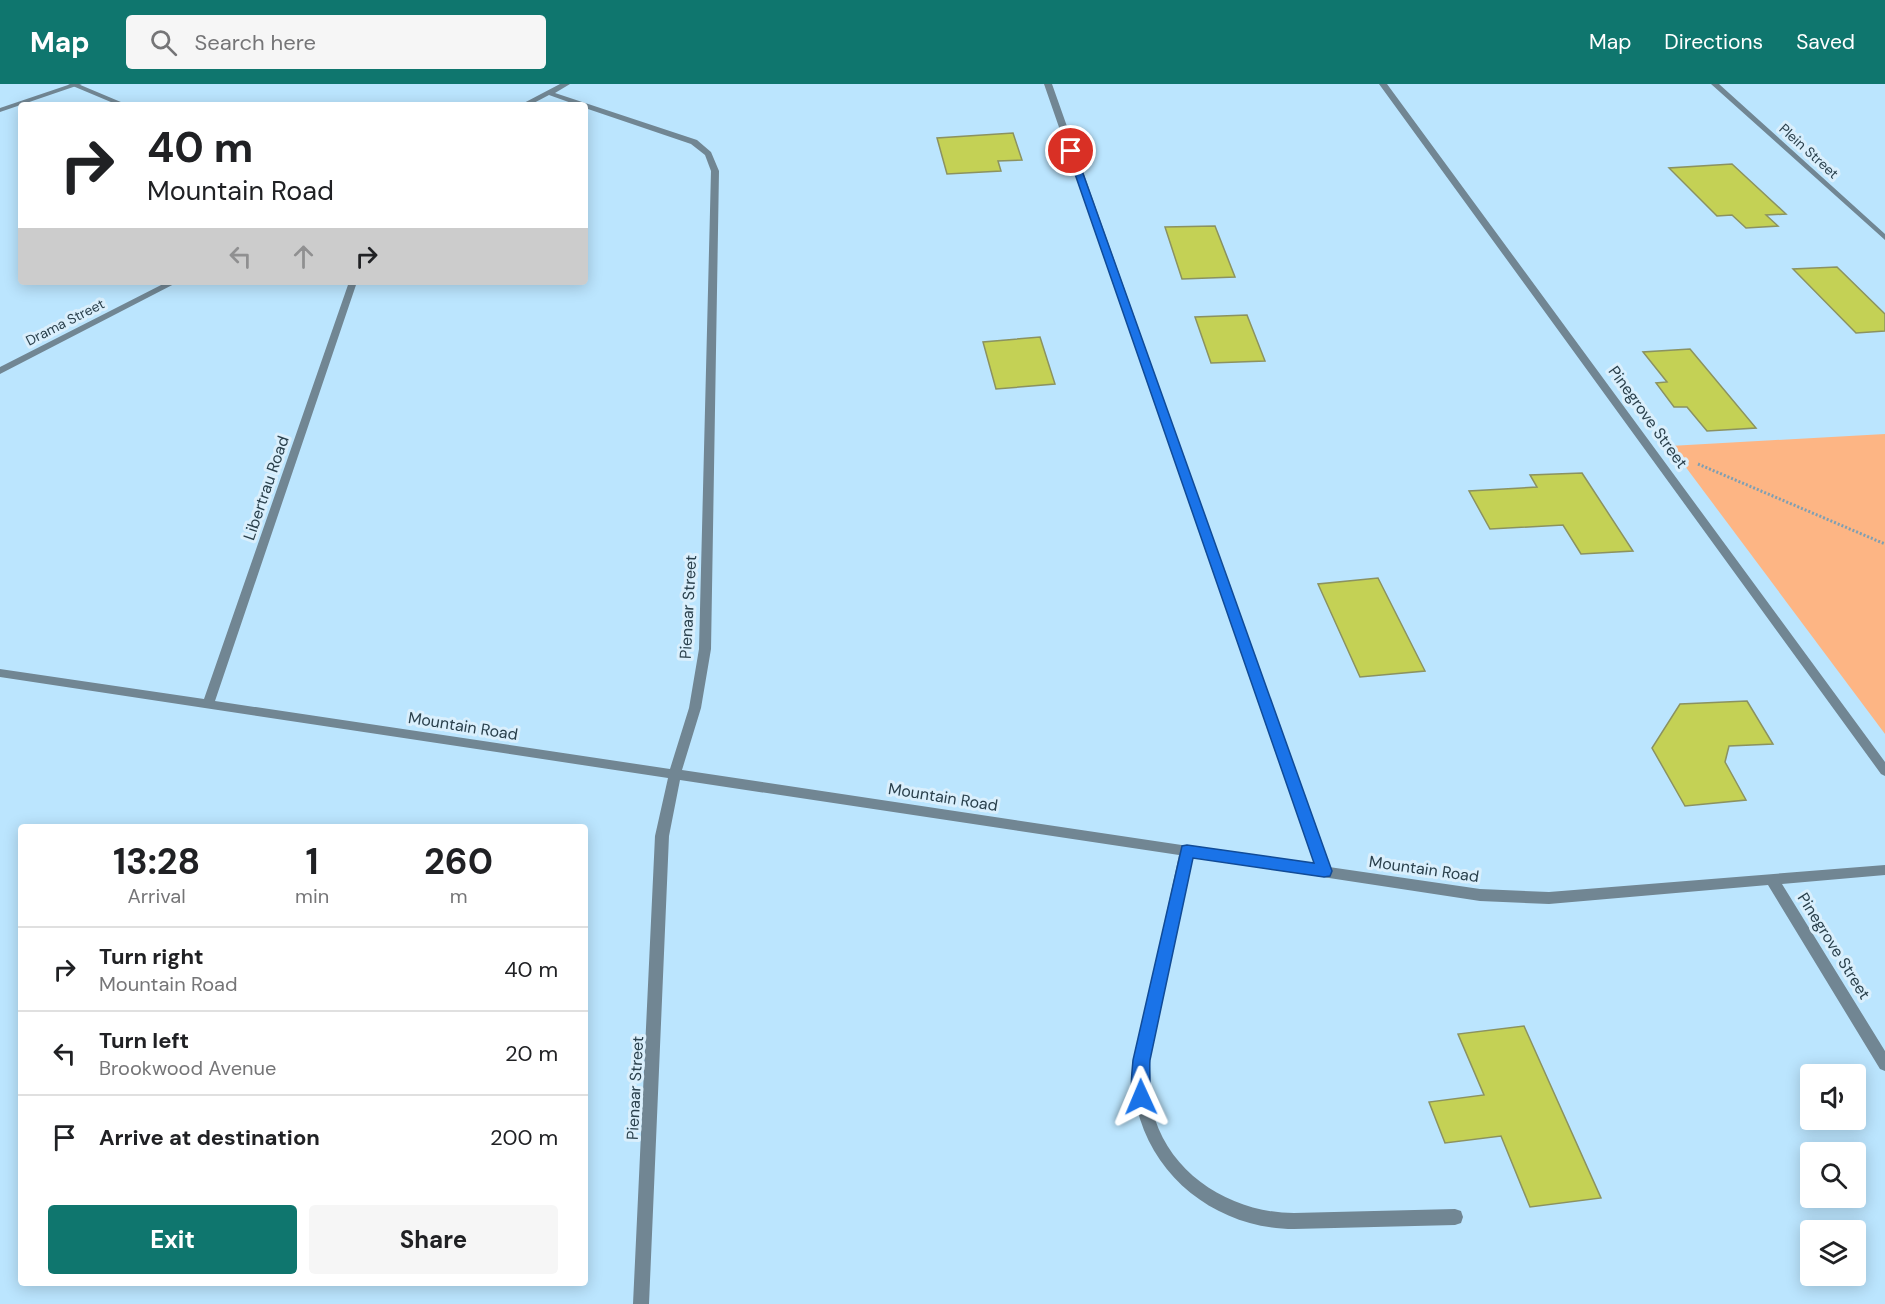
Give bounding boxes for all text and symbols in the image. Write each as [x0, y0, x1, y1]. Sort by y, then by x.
search box [126, 15, 546, 69]
text: Map [30, 24, 90, 61]
icon: search [147, 26, 180, 59]
text: Search here [195, 28, 316, 57]
text: Map [1589, 28, 1631, 56]
text: Directions [1664, 28, 1763, 56]
text: Saved [1796, 28, 1855, 56]
text: 40 m [147, 120, 253, 175]
street label: Plein Street [1775, 120, 1843, 182]
pin [1045, 125, 1096, 176]
icon: right [48, 126, 126, 204]
icon: arrive [1054, 134, 1087, 167]
text: Mountain Road [147, 173, 334, 208]
icon: left [224, 240, 257, 273]
icon: ahead [287, 240, 320, 273]
icon: right [350, 240, 383, 273]
street label: Drama Street [23, 294, 107, 350]
street label: Pinegrove Street [1604, 362, 1692, 472]
street label: Libertrau Road [238, 433, 294, 543]
street label: Pienaar Street [675, 554, 701, 660]
street label: Mountain Road [407, 707, 519, 745]
street label: Mountain Road [887, 778, 999, 816]
text: 13:28 [113, 838, 200, 885]
text: 1 [306, 838, 319, 885]
text: 260 [424, 838, 493, 885]
street label: Mountain Road [1368, 851, 1480, 887]
text: Arrival [127, 883, 186, 909]
text: min [295, 883, 329, 909]
text: m [450, 883, 467, 909]
street label: Pinegrove Street [1793, 889, 1875, 1003]
text: Turn right [99, 942, 204, 971]
icon: right [48, 953, 81, 986]
text: 40 m [504, 955, 558, 984]
text: Mountain Road [99, 971, 238, 997]
text: Turn left [99, 1026, 189, 1055]
street label: Pienaar Street [622, 1035, 648, 1141]
icon: left [48, 1037, 81, 1070]
text: 20 m [505, 1039, 558, 1068]
text: Brookwood Avenue [99, 1055, 276, 1081]
map controls [1800, 1064, 1866, 1286]
button: sound [1800, 1064, 1866, 1130]
position arrow [1109, 1065, 1173, 1129]
icon: arrive [48, 1121, 81, 1154]
text: Arrive at destination [99, 1123, 320, 1152]
text: 200 m [490, 1123, 558, 1152]
button: search [1800, 1142, 1866, 1208]
button: Exit [48, 1205, 297, 1274]
button: Share [309, 1205, 558, 1274]
button: layers [1800, 1220, 1866, 1286]

